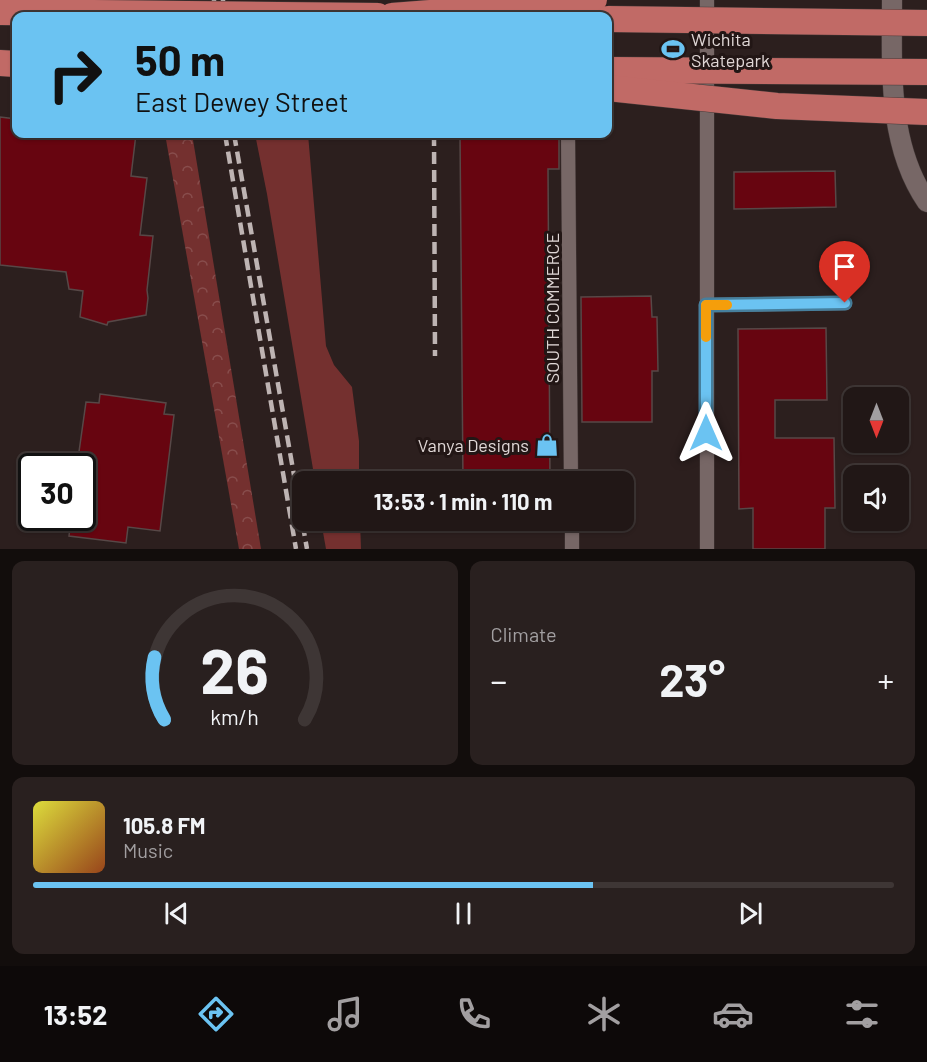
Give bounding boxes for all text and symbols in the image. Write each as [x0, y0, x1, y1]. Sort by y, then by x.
place label: Wichita Skatepark [691, 28, 770, 71]
text: 50 m [135, 34, 225, 84]
icon: right [36, 36, 114, 114]
sports icon: Wichita Skatepark [660, 36, 686, 62]
text: East Dewey Street [135, 85, 349, 117]
street label: SOUTH COMMERCE [541, 233, 563, 383]
pin [819, 241, 870, 303]
icon: arrive [828, 250, 861, 283]
north arrow [843, 387, 909, 453]
map controls [843, 387, 909, 531]
position arrow [674, 401, 738, 465]
shop icon: Vanya Designs [534, 432, 560, 458]
place label: Vanya Designs [418, 434, 529, 456]
speed limit sign: 30 [18, 453, 96, 531]
button: sound [843, 465, 909, 531]
text: 13:53 · 1 min · 110 m [374, 488, 552, 514]
text: Climate [491, 622, 557, 646]
text: 26 [201, 632, 269, 706]
text: 23° [659, 652, 725, 706]
text: − [491, 660, 507, 700]
text: + [877, 660, 894, 700]
text: km/h [210, 704, 259, 729]
text: 105.8 FM [123, 812, 205, 838]
text: Music [123, 838, 173, 862]
icon: previous [160, 897, 193, 930]
icon: pause [447, 897, 480, 930]
icon: next [734, 897, 767, 930]
icon: directions [195, 993, 237, 1035]
icon: music [324, 993, 366, 1035]
icon: phone [453, 993, 495, 1035]
icon: climate [583, 993, 625, 1035]
icon: car [712, 993, 754, 1035]
icon: filters [841, 993, 883, 1035]
text: 13:52 [44, 998, 107, 1030]

